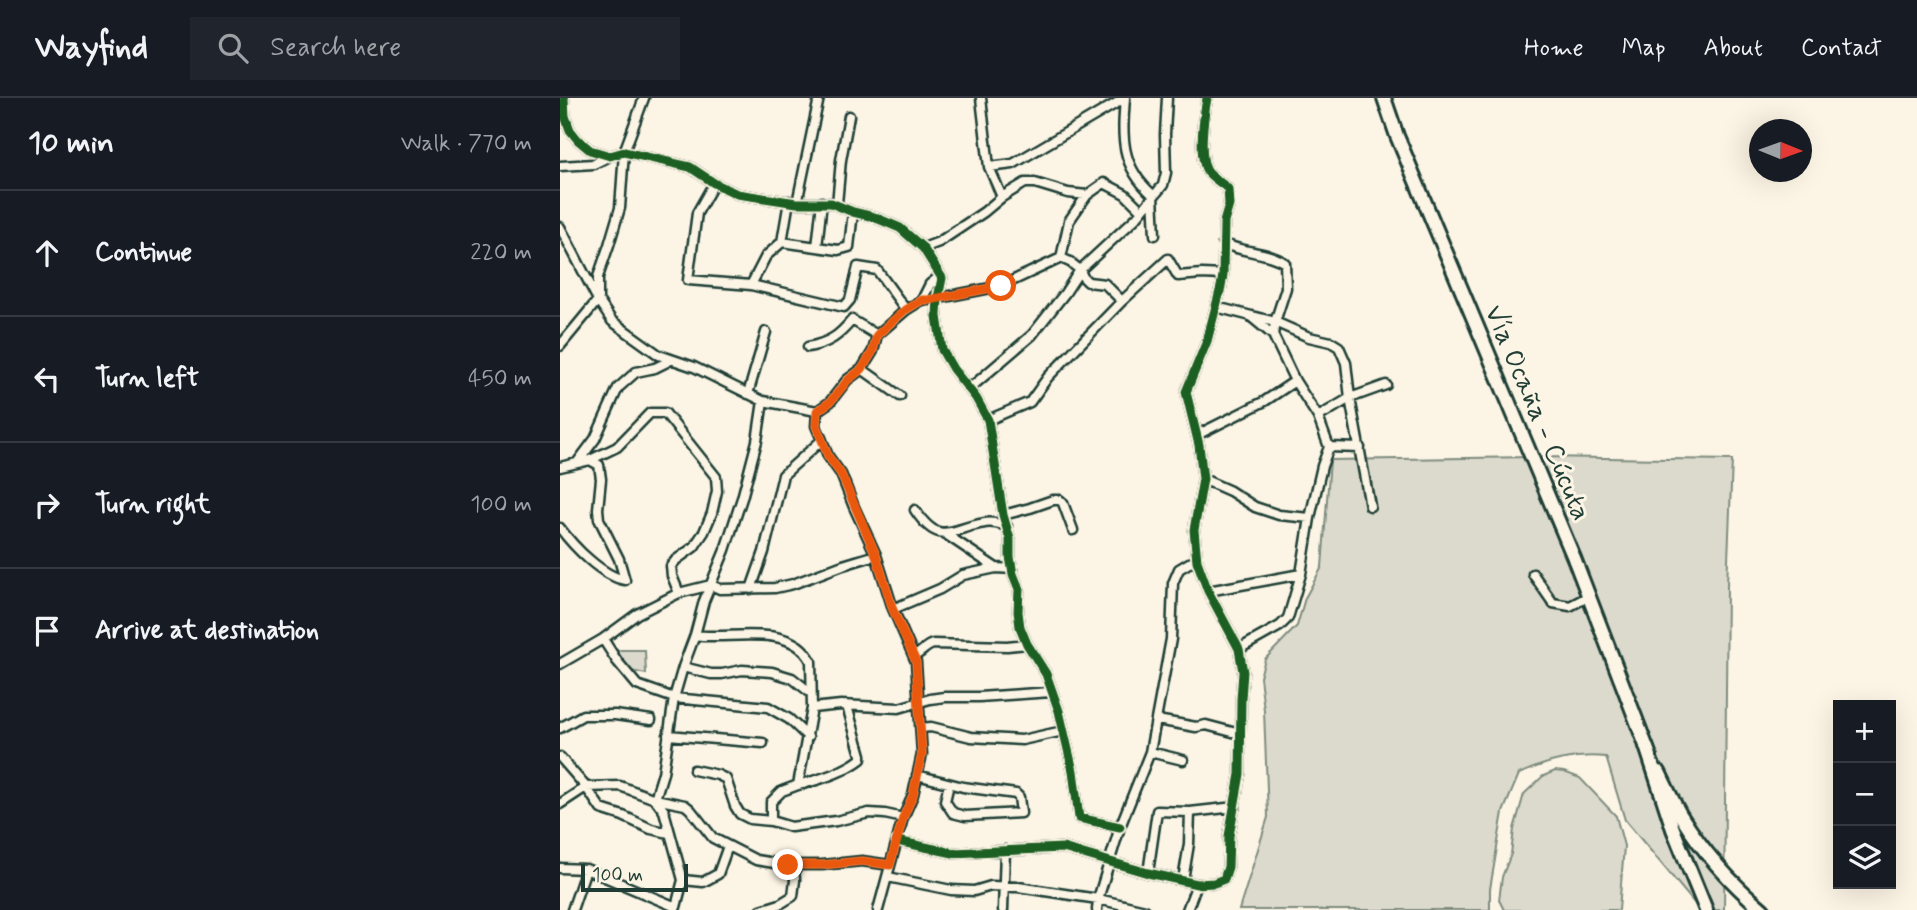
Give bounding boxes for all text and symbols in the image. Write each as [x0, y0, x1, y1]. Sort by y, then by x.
search box [190, 17, 680, 80]
text: Wayfind [35, 26, 148, 70]
icon: search [214, 29, 252, 67]
text: Search here [270, 31, 401, 65]
text: Home [1524, 33, 1584, 64]
text: Map [1622, 33, 1666, 64]
text: About [1704, 33, 1763, 64]
text: Contact [1801, 33, 1882, 64]
north arrow [1749, 119, 1812, 182]
text: 10 min [28, 124, 114, 163]
text: Walk · 770 m [401, 129, 532, 159]
icon: ahead [28, 234, 66, 272]
text: Continue [95, 236, 192, 270]
text: 220 m [470, 238, 532, 268]
route start [985, 270, 1016, 301]
street label: Vía Ocaña - Cúcuta [1475, 300, 1599, 526]
icon: left [28, 360, 66, 398]
text: Turn left [95, 362, 199, 396]
text: 450 m [468, 364, 532, 394]
icon: right [28, 486, 66, 524]
text: Turn right [95, 488, 211, 522]
text: 100 m [470, 490, 532, 520]
icon: arrive [28, 612, 66, 650]
text: Arrive at destination [95, 614, 319, 648]
map controls [1833, 700, 1896, 889]
button: + [1833, 700, 1896, 763]
button: − [1833, 763, 1896, 826]
button: layers [1833, 826, 1896, 889]
route end [772, 849, 803, 880]
scale bar [581, 861, 688, 893]
text: 100 m [592, 863, 643, 888]

